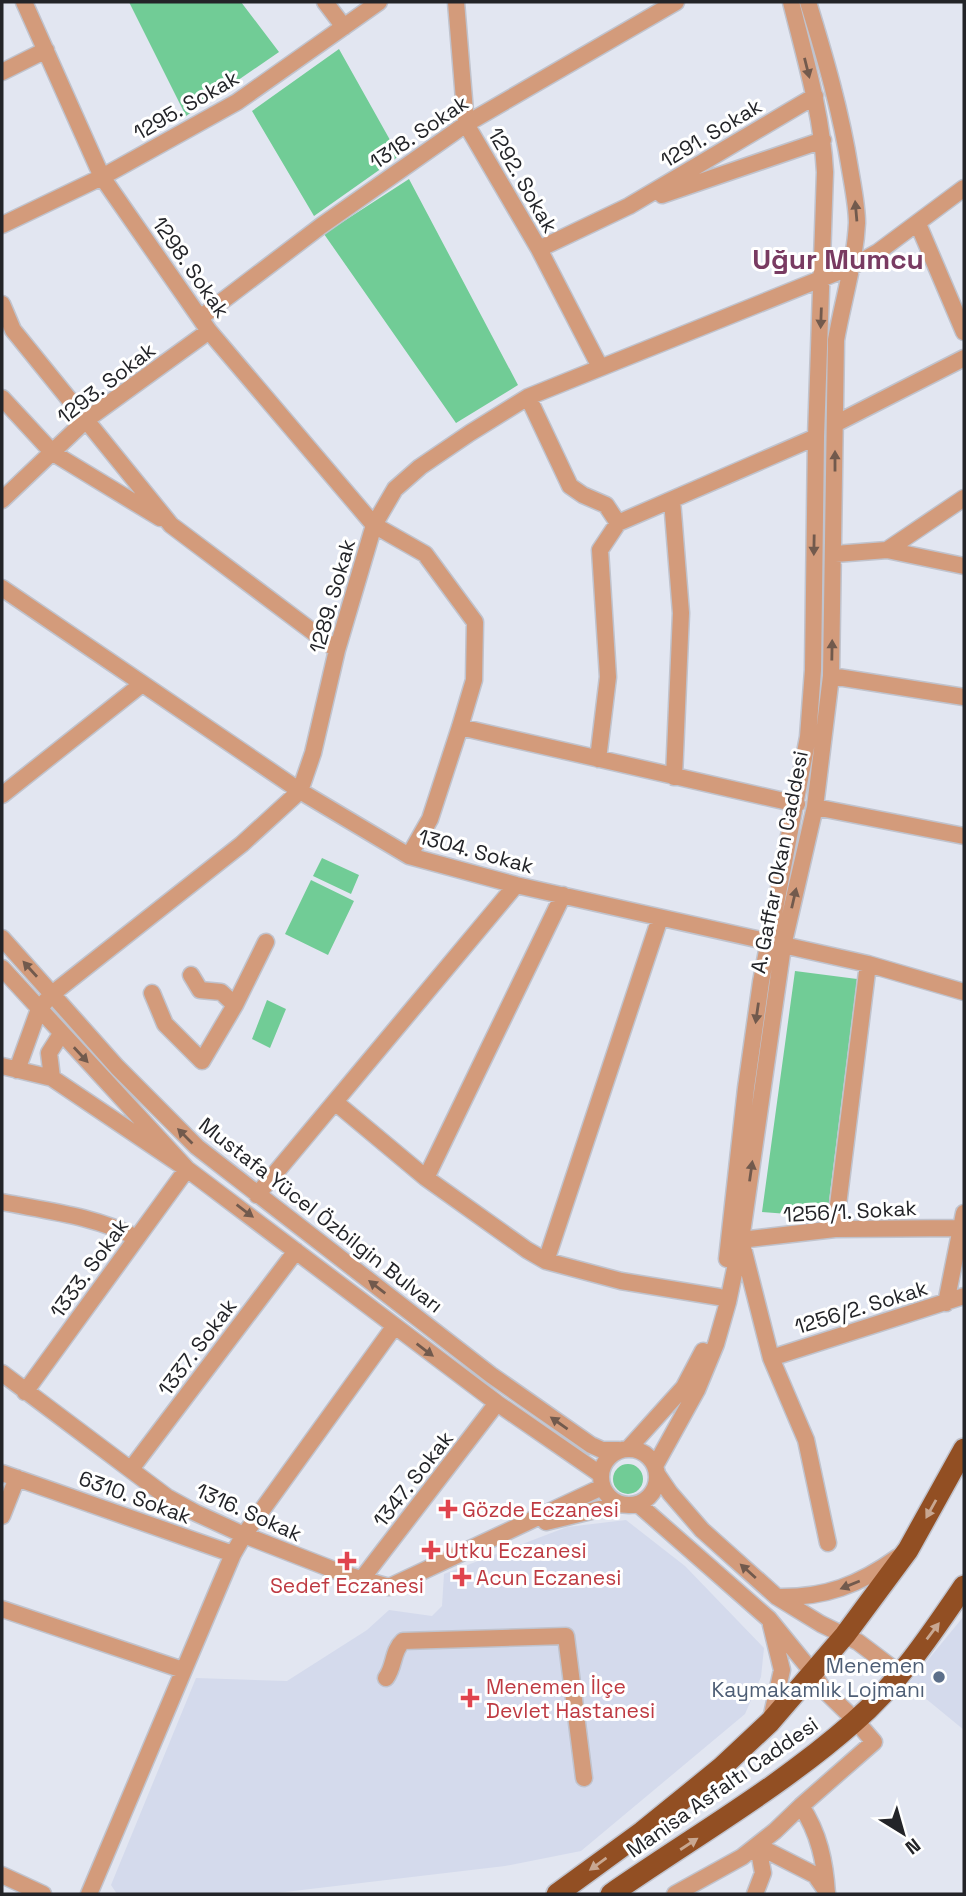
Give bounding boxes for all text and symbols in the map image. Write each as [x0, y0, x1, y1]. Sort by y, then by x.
one-way arrow [803, 58, 813, 79]
street label: 1295. Sokak [129, 64, 243, 146]
street label: 1318. Sokak [364, 89, 474, 175]
street label: 1291. Sokak [655, 92, 767, 174]
street label: 1292. Sokak [482, 122, 564, 238]
one-way arrow [850, 200, 861, 222]
street label: 1298. Sokak [146, 211, 236, 323]
district label: Uğur Mumcu [752, 241, 924, 277]
one-way arrow [816, 307, 827, 329]
street label: 1293. Sokak [52, 336, 160, 430]
one-way arrow [829, 450, 841, 472]
one-way arrow [809, 535, 820, 557]
street label: 1289. Sokak [303, 536, 361, 656]
one-way arrow [826, 639, 837, 661]
street label: A. Gaffar Okan Caddesi [744, 748, 814, 976]
street label: 1304. Sokak [415, 823, 537, 879]
one-way arrow [789, 887, 800, 909]
one-way arrow [23, 961, 38, 978]
one-way arrow [751, 1002, 762, 1024]
one-way arrow [72, 1046, 88, 1063]
street label: Mustafa Yücel Özbilgin Bulvarı [194, 1111, 448, 1319]
one-way arrow [177, 1127, 194, 1144]
one-way arrow [746, 1160, 757, 1182]
street label: 1256/1. Sokak [783, 1194, 917, 1228]
one-way arrow [235, 1204, 253, 1219]
street label: 1333. Sokak [44, 1213, 134, 1323]
street label: 1256/2. Sokak [791, 1274, 931, 1340]
one-way arrow [368, 1279, 386, 1294]
street label: 1337. Sokak [152, 1293, 242, 1401]
one-way arrow [416, 1342, 434, 1356]
one-way arrow [550, 1416, 568, 1430]
street label: 1347. Sokak [367, 1426, 459, 1532]
street label: 6310. Sokak [75, 1464, 195, 1530]
street label: 1316. Sokak [192, 1477, 306, 1547]
place label: Gözde Eczanesi [462, 1496, 619, 1523]
one-way arrow [925, 1499, 937, 1518]
marker: Gözde Eczanesi [440, 1501, 456, 1517]
place label: Utku Eczanesi [445, 1537, 587, 1564]
marker: Utku Eczanesi [423, 1542, 439, 1558]
marker: Sedef Eczanesi [339, 1553, 355, 1569]
one-way arrow [739, 1563, 757, 1579]
place label: Acun Eczanesi [476, 1564, 621, 1591]
marker: Acun Eczanesi [454, 1569, 470, 1585]
place label: Sedef Eczanesi [270, 1572, 424, 1599]
one-way arrow [839, 1580, 860, 1591]
one-way arrow [926, 1622, 940, 1640]
place label: Menemen Kaymakamlık Lojmanı [712, 1652, 925, 1703]
marker: Menemen Kaymakamlık Lojmanı [931, 1669, 947, 1685]
place label: Menemen İlçe Devlet Hastanesi [486, 1673, 655, 1724]
marker: Menemen İlçe Devlet Hastanesi [460, 1688, 480, 1708]
street label: Manisa Asfaltı Caddesi [621, 1711, 823, 1863]
north arrow [868, 1798, 938, 1868]
text: N [900, 1832, 926, 1860]
one-way arrow [679, 1837, 699, 1850]
one-way arrow [589, 1857, 607, 1871]

